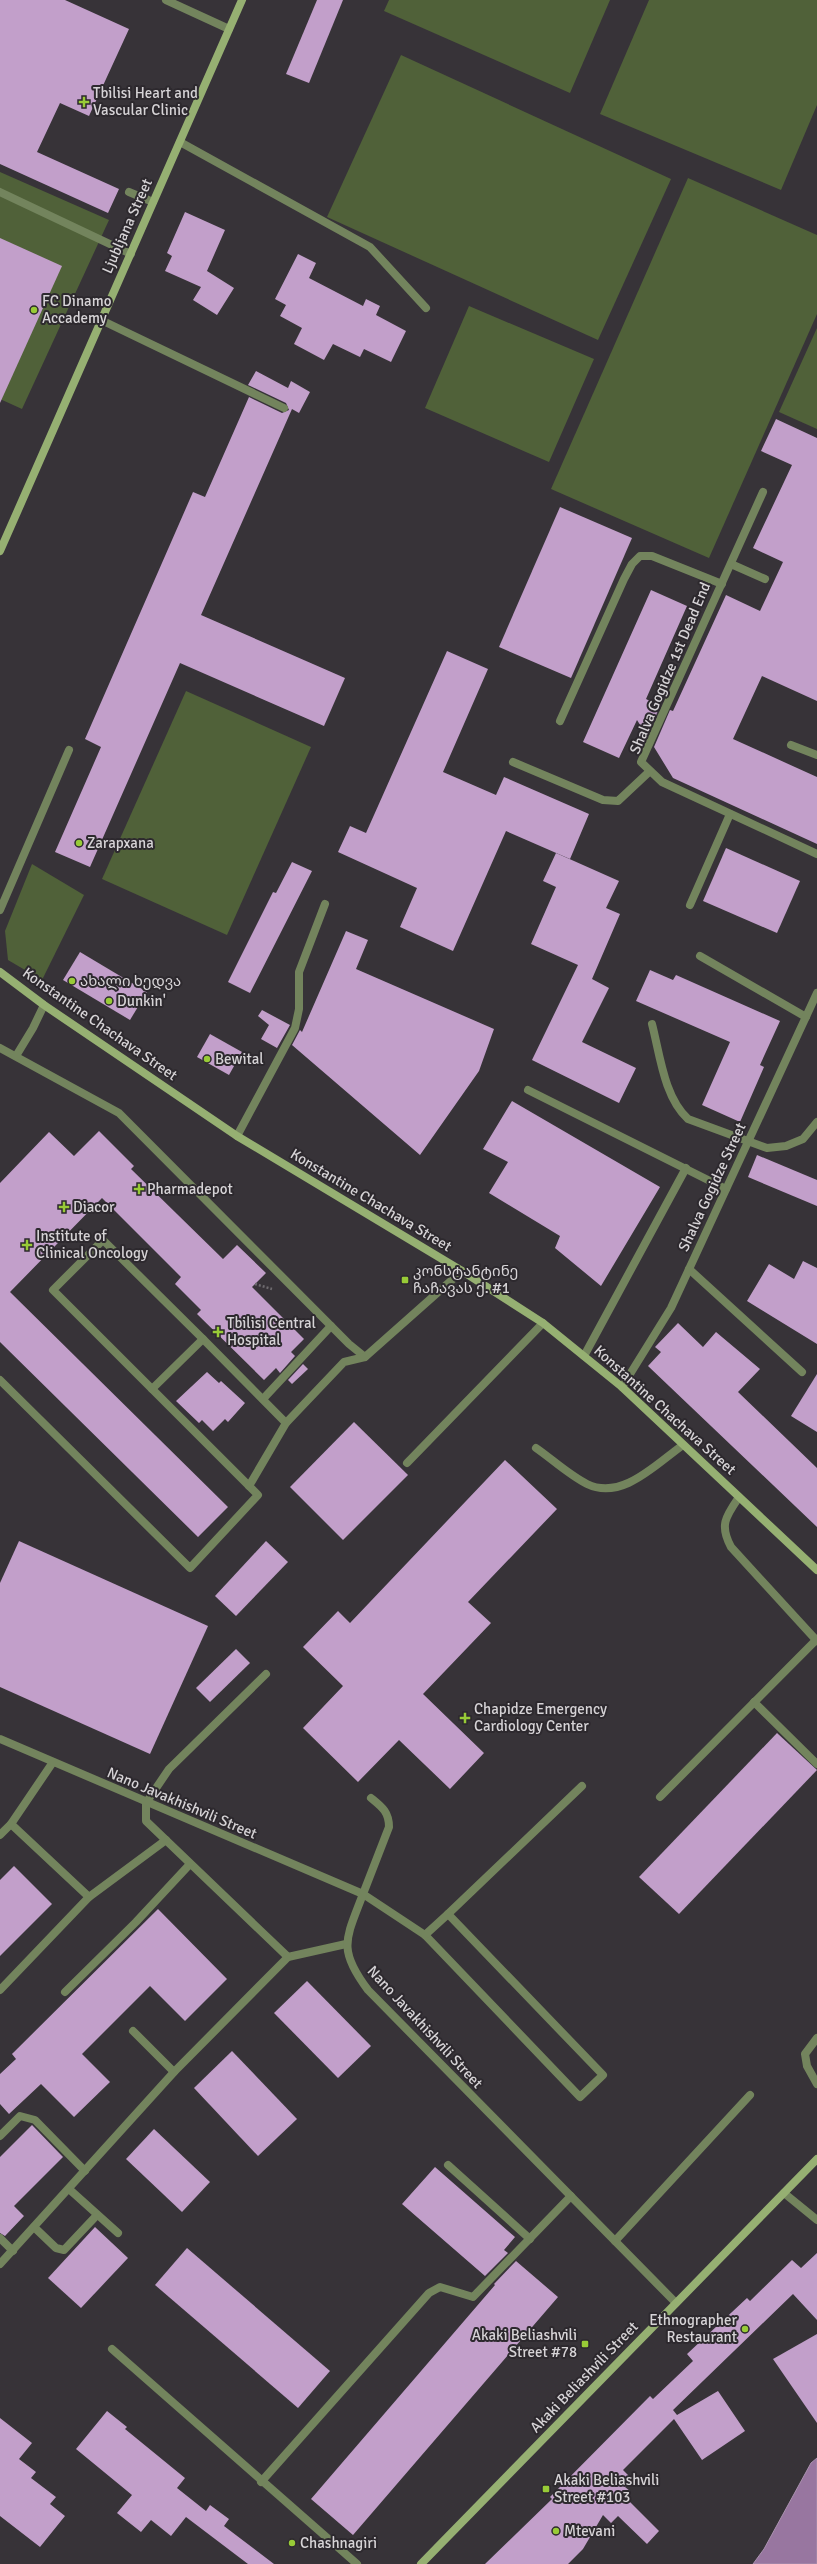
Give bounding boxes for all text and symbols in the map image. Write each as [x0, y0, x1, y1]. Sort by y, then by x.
place label: Tbilisi Heart and Vascular Clinic [93, 84, 198, 119]
marker: Tbilisi Heart and Vascular Clinic [78, 96, 90, 108]
street label: Ljubljana Street [98, 176, 156, 276]
place label: FC Dinamo Accademy [42, 292, 112, 327]
marker: FC Dinamo Accademy [29, 305, 39, 315]
street label: Shalva Gogidze 1st Dead End [626, 580, 714, 756]
place label: Zarapxana [87, 834, 154, 852]
marker: Zarapxana [74, 838, 84, 848]
street label: Konstantine Chachava Street [19, 964, 181, 1084]
place label: ახალი ხედვა [80, 972, 181, 990]
marker: ახალი ხედვა [67, 976, 77, 986]
place label: Dunkin' [117, 992, 166, 1010]
marker: Dunkin' [104, 996, 114, 1006]
place label: Bewital [215, 1050, 264, 1068]
marker: Bewital [202, 1054, 212, 1064]
street label: Shalva Gogidze Street [674, 1120, 750, 1254]
street label: Konstantine Chachava Street [287, 1145, 455, 1255]
place label: Pharmadepot [147, 1180, 233, 1198]
marker: Pharmadepot [134, 1184, 144, 1194]
place label: Diacor [73, 1198, 115, 1216]
marker: Diacor [58, 1201, 70, 1213]
place label: Institute of Clinical Oncology [36, 1227, 148, 1262]
marker: Institute of Clinical Oncology [21, 1239, 33, 1251]
place label: კონსტანტინე ჩაჩავას ქ. #1 [413, 1262, 518, 1297]
marker: კონსტანტინე ჩაჩავას ქ. #1 [400, 1275, 410, 1285]
place label: Tbilisi Central Hospital [227, 1314, 316, 1349]
marker: Tbilisi Central Hospital [212, 1326, 224, 1338]
street label: Konstantine Chachava Street [590, 1341, 740, 1479]
place label: Chapidze Emergency Cardiology Center [474, 1700, 607, 1735]
marker: Chapidze Emergency Cardiology Center [459, 1712, 471, 1724]
street label: Nano Javakhishvili Street [104, 1763, 260, 1843]
street label: Nano Javakhishvili Street [364, 1962, 486, 2092]
place label: Ethnographer Restaurant [649, 2311, 737, 2346]
street label: Akaki Beliashvili Street [526, 2318, 642, 2436]
marker: Ethnographer Restaurant [740, 2324, 750, 2334]
place label: Akaki Beliashvili Street #78 [472, 2326, 577, 2361]
marker: Akaki Beliashvili Street #78 [580, 2339, 590, 2349]
place label: Akaki Beliashvili Street #103 [554, 2471, 659, 2506]
marker: Akaki Beliashvili Street #103 [541, 2484, 551, 2494]
place label: Mtevani [564, 2522, 615, 2540]
marker: Mtevani [551, 2526, 561, 2536]
place label: Chashnagiri [300, 2534, 377, 2552]
marker: Chashnagiri [287, 2538, 297, 2548]

